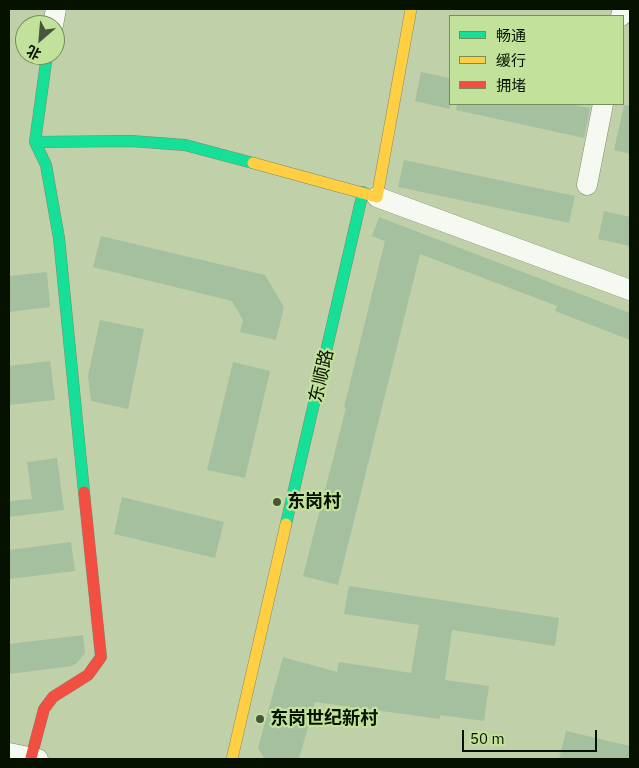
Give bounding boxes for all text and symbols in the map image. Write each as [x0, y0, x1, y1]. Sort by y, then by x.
north arrow [15, 15, 65, 65]
legend [449, 15, 624, 105]
text: 畅通 [496, 26, 526, 45]
text: 北 [23, 41, 44, 64]
text: 缓行 [496, 51, 526, 70]
text: 拥堵 [496, 76, 526, 95]
street label: 东顺路 [305, 347, 339, 405]
place label: 东岗村 [287, 491, 341, 513]
marker: 东岗村 [271, 496, 283, 508]
place label: 东岗世纪新村 [270, 708, 378, 730]
marker: 东岗世纪新村 [254, 713, 266, 725]
scale bar [464, 720, 599, 752]
text: 50 m [470, 729, 505, 748]

